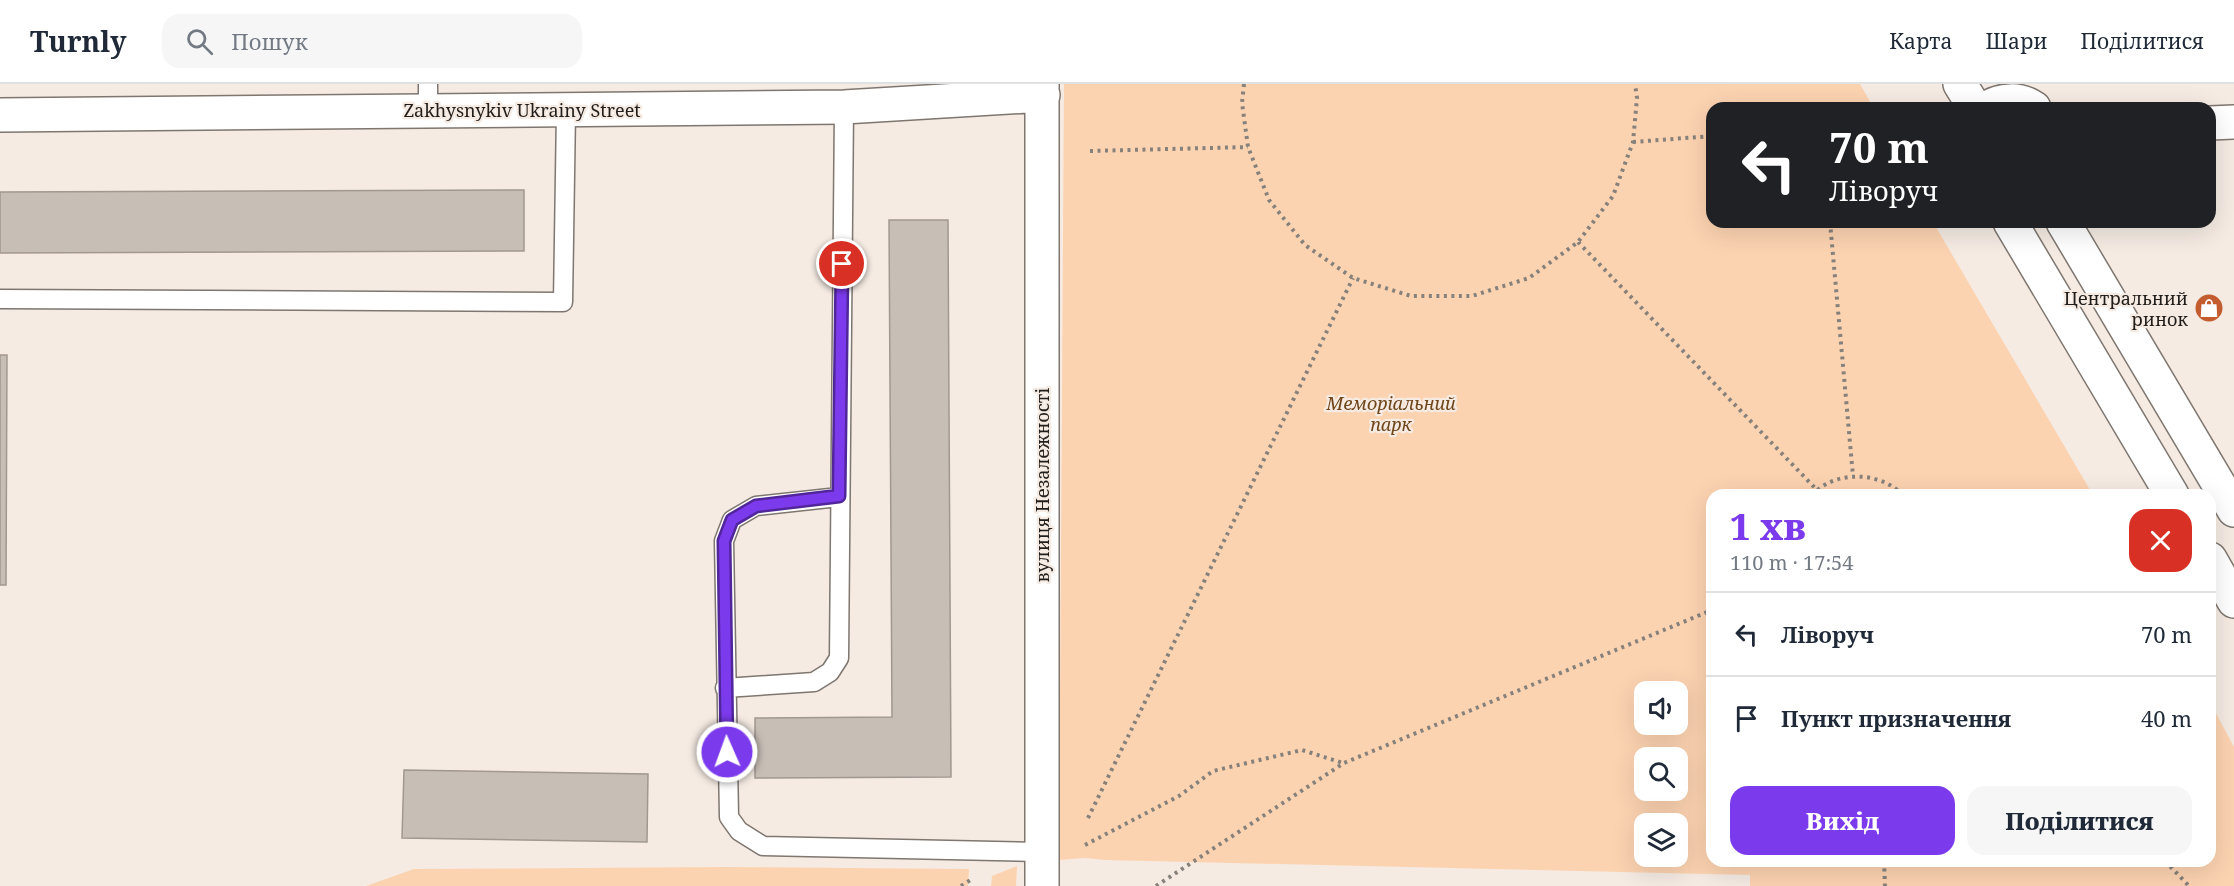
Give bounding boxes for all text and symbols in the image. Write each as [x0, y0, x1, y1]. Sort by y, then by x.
search box [162, 14, 582, 68]
text: Turnly [30, 22, 126, 60]
icon: search [183, 25, 216, 58]
text: Пошук [231, 26, 308, 56]
text: Карта [1889, 27, 1952, 55]
text: Шари [1985, 27, 2047, 55]
text: Поділитися [2080, 27, 2204, 55]
street label: Zakhysnykiv Ukrainy Street [403, 98, 641, 122]
text: 70 m [1829, 118, 1929, 175]
icon: left [1730, 126, 1808, 204]
text: Ліворуч [1829, 172, 1938, 209]
pin [816, 238, 867, 289]
icon: arrive [825, 247, 858, 280]
place label: Центральний ринок [2064, 286, 2188, 331]
shop icon: Центральний ринок [2193, 292, 2225, 324]
street label: вулиця Незалежності [1030, 387, 1054, 583]
park label: Меморіальний парк [1325, 391, 1456, 436]
text: 1 хв [1730, 502, 1806, 551]
button: close [2129, 509, 2192, 572]
text: 110 m · 17:54 [1730, 549, 1853, 576]
icon: left [1730, 618, 1763, 651]
text: Ліворуч [1781, 619, 1874, 649]
text: 70 m [2141, 619, 2192, 649]
map controls [1634, 681, 1688, 867]
button: sound [1634, 681, 1688, 735]
icon: arrive [1730, 702, 1763, 735]
text: Пункт призначення [1781, 703, 2011, 733]
text: 40 m [2141, 703, 2192, 733]
position arrow [695, 720, 759, 784]
button: search [1634, 747, 1688, 801]
button: Вихід [1730, 786, 1955, 855]
button: Поділитися [1967, 786, 2192, 855]
button: layers [1634, 813, 1688, 867]

